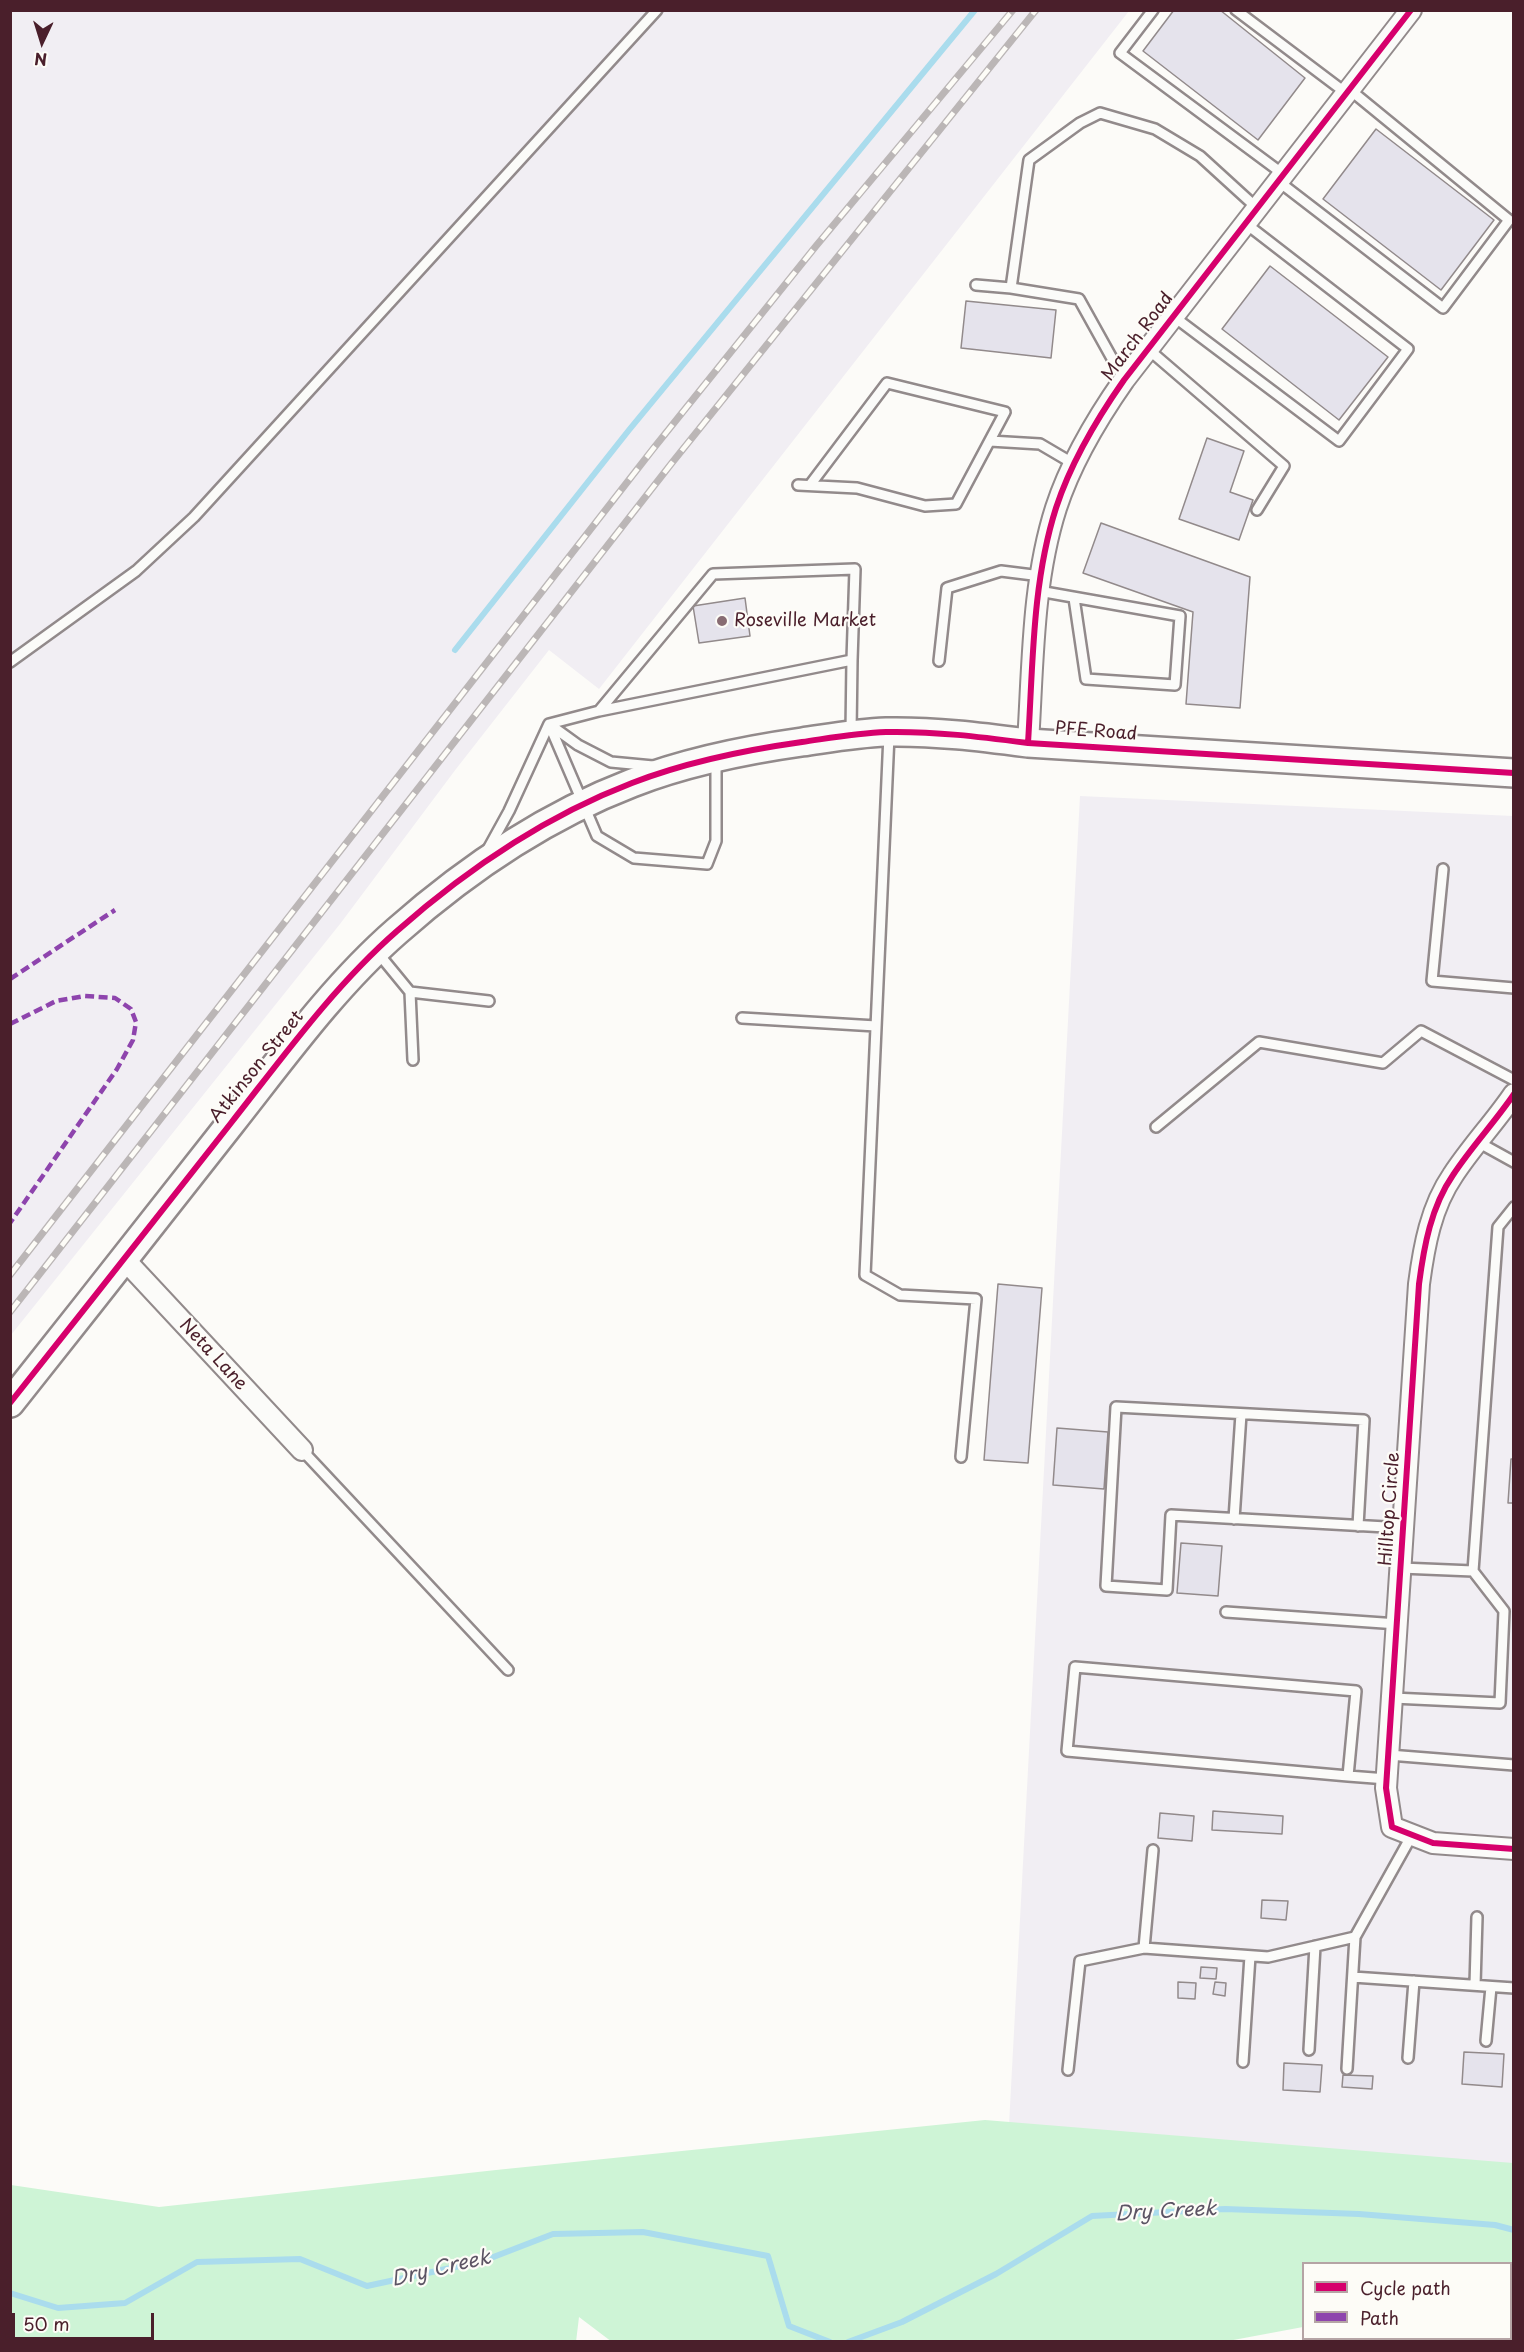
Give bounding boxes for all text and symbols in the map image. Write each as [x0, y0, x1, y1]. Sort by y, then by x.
north arrow [12, 12, 72, 72]
text: N [34, 48, 48, 72]
street label: March Road [1098, 288, 1178, 386]
place label: Roseville Market [734, 610, 876, 632]
marker: Roseville Market [715, 614, 729, 628]
street label: PFE Road [1054, 718, 1138, 746]
street label: Atkinson Street [205, 1007, 309, 1127]
street label: Neta Lane [174, 1315, 252, 1395]
street label: Hilltop Circle [1375, 1451, 1405, 1567]
water label: Dry Creek [1115, 2197, 1217, 2227]
water label: Dry Creek [389, 2246, 493, 2292]
legend [1302, 2262, 1512, 2340]
text: Cycle path [1360, 2274, 1451, 2301]
scale bar [15, 2301, 158, 2339]
text: Path [1360, 2304, 1399, 2331]
text: 50 m [23, 2310, 70, 2337]

